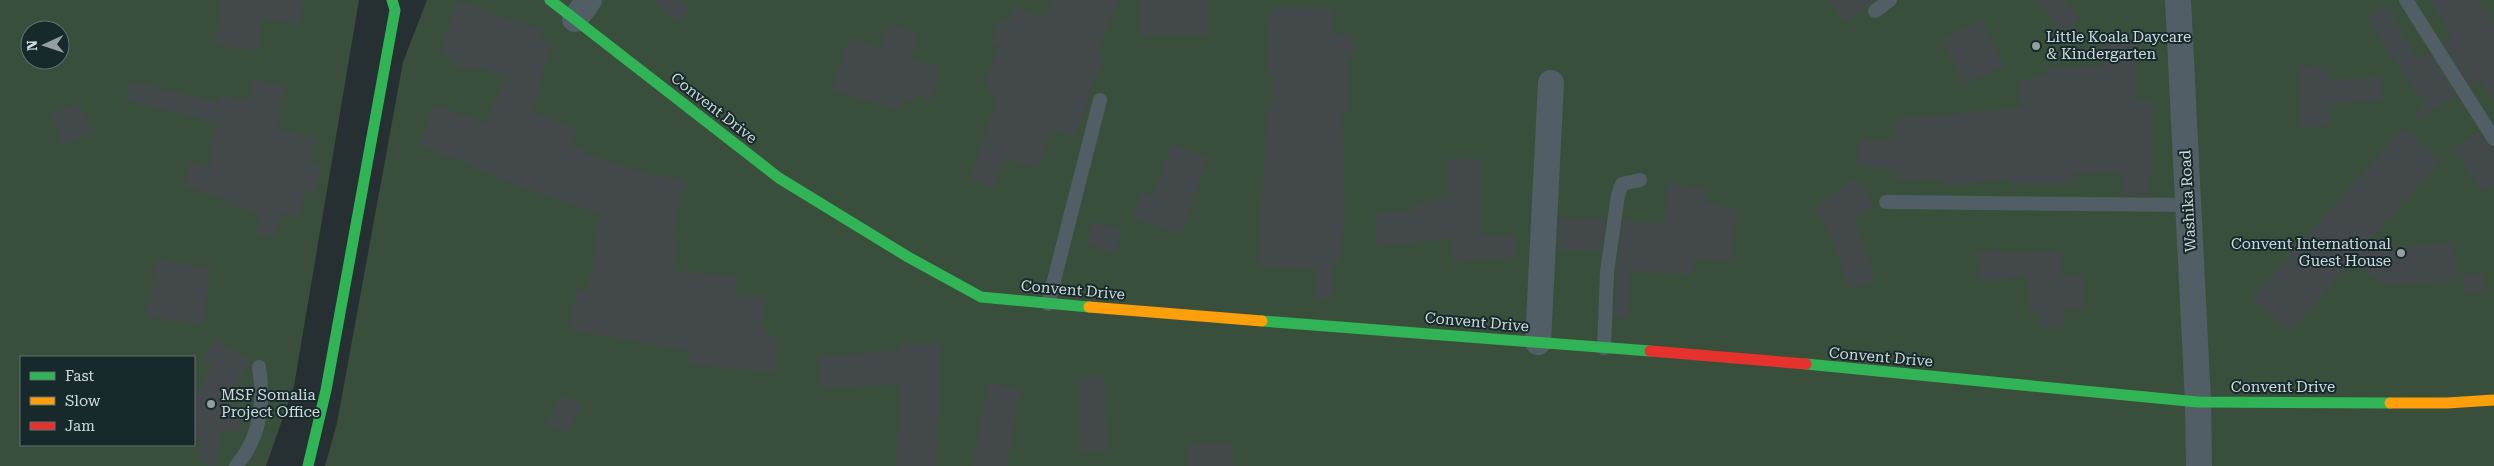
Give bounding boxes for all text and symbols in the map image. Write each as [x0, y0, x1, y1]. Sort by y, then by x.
north arrow [20, 20, 70, 70]
place label: Little Koala Daycare & Kindergarten [2046, 28, 2191, 63]
text: N [24, 40, 40, 51]
marker: Little Koala Daycare & Kindergarten [2030, 40, 2042, 52]
street label: Convent Drive [667, 69, 761, 147]
street label: Washika Road [2176, 149, 2200, 252]
place label: Convent International Guest House [2231, 235, 2391, 270]
marker: Convent International Guest House [2395, 247, 2407, 259]
street label: Convent Drive [1020, 276, 1126, 304]
street label: Convent Drive [1424, 308, 1530, 336]
street label: Convent Drive [1828, 343, 1934, 371]
legend [20, 356, 195, 446]
text: Fast [65, 367, 95, 385]
street label: Convent Drive [2231, 378, 2335, 396]
place label: MSF Somalia Project Office [221, 386, 320, 421]
text: Slow [65, 392, 101, 410]
marker: MSF Somalia Project Office [205, 398, 217, 410]
text: Jam [65, 417, 95, 435]

